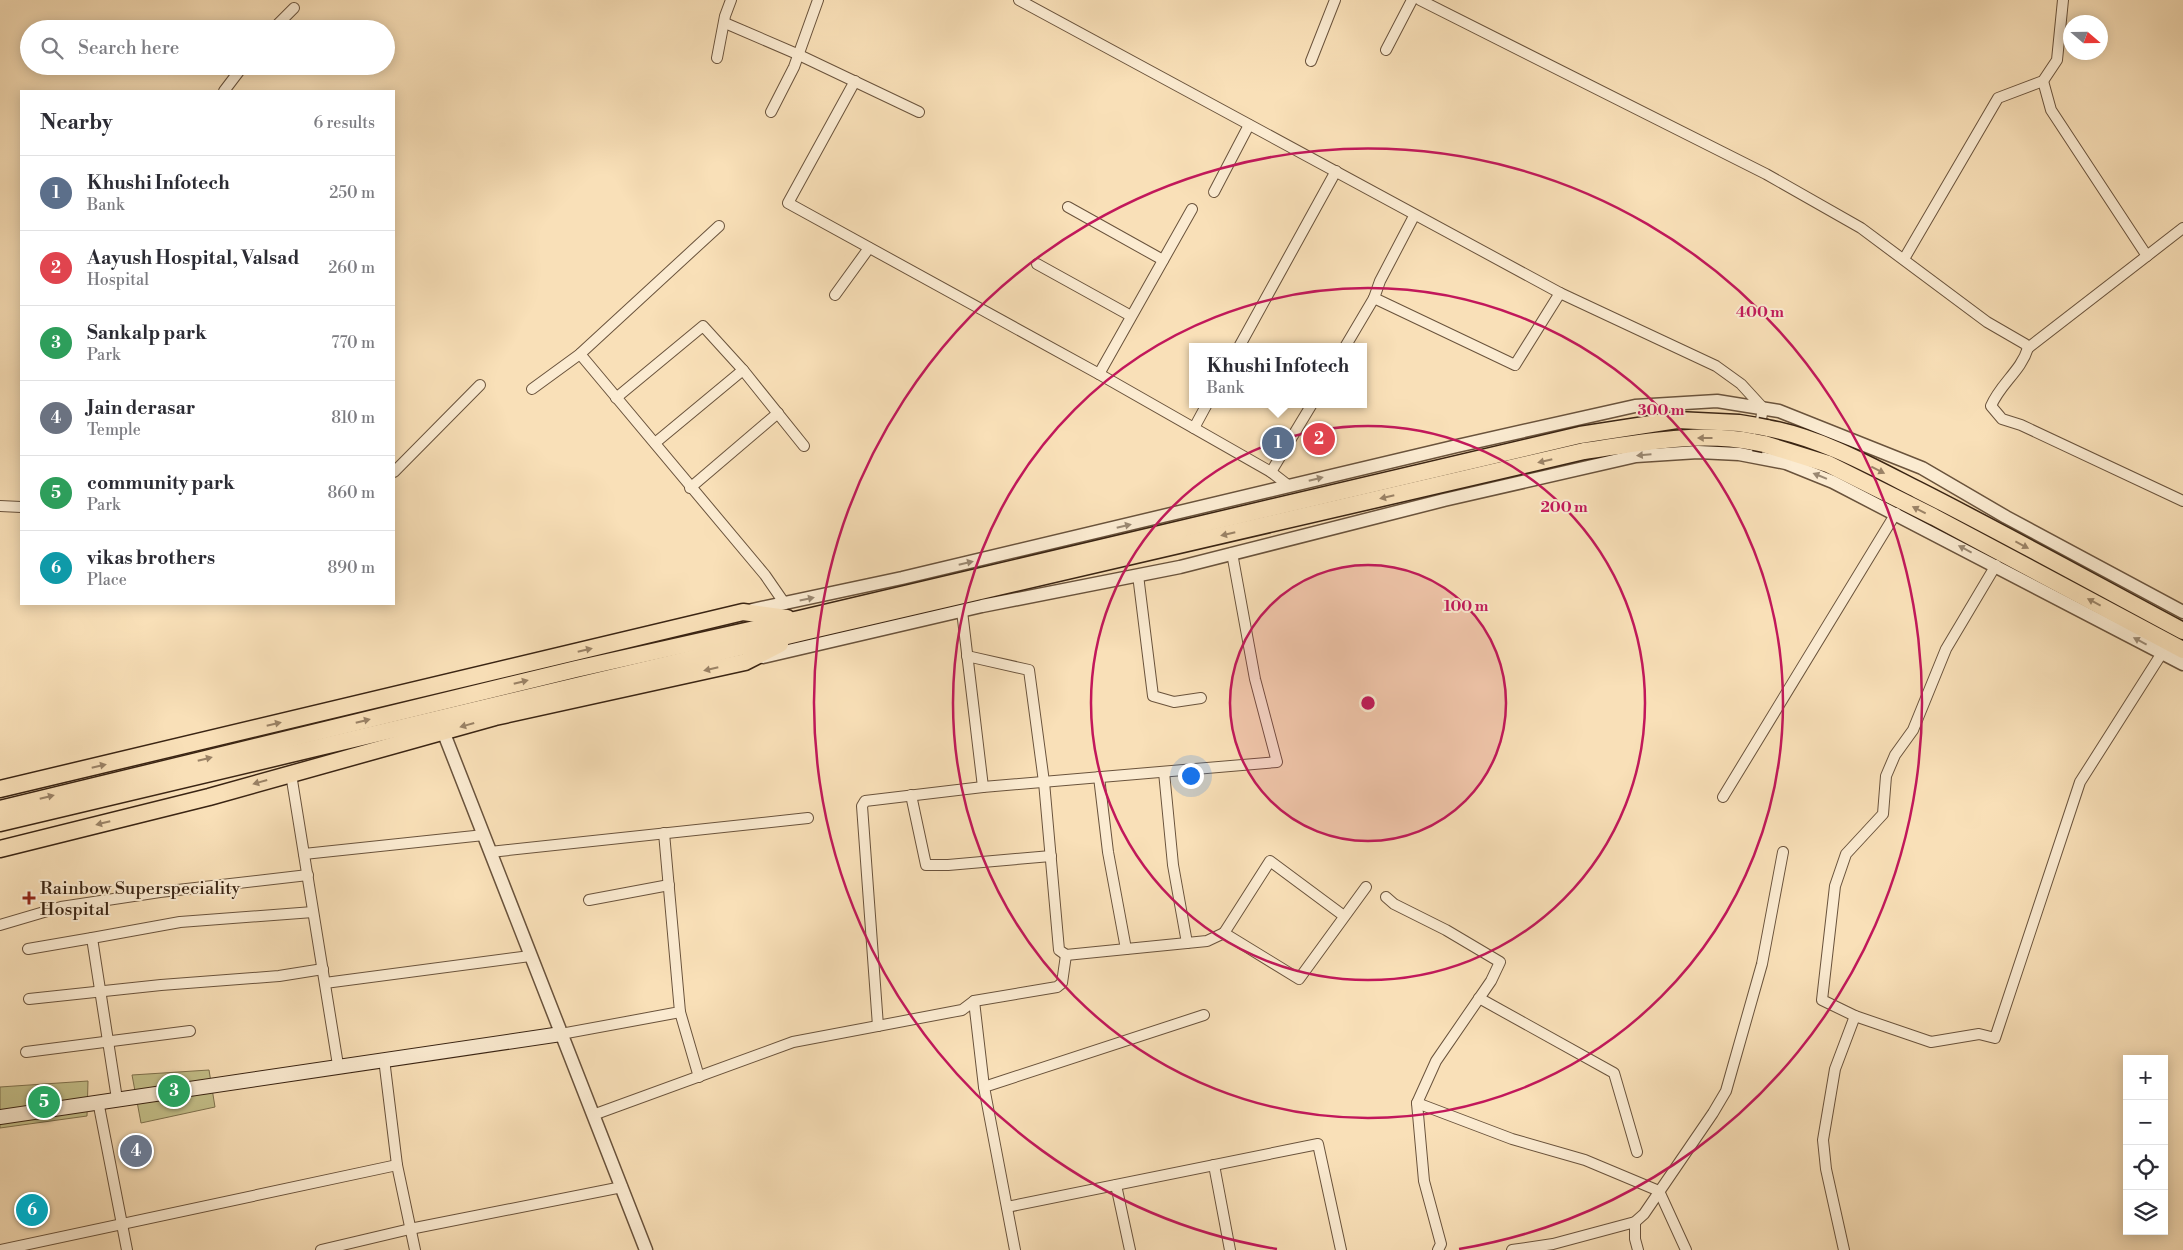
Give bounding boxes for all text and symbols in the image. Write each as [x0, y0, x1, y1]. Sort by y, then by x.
north arrow [2063, 15, 2108, 60]
search box [20, 20, 395, 75]
icon: search [38, 34, 66, 62]
text: Search here [78, 36, 179, 60]
text: Nearby [40, 110, 113, 136]
text: 6 results [314, 113, 375, 133]
text: Khushi Infotech [87, 171, 230, 195]
text: 1 [52, 183, 60, 203]
text: 250 m [329, 183, 375, 203]
text: Bank [87, 195, 124, 215]
text: Aayush Hospital, Valsad [87, 246, 299, 270]
text: 2 [51, 258, 61, 278]
text: 260 m [328, 258, 375, 278]
text: Hospital [87, 270, 149, 290]
text: 400 m [1736, 303, 1784, 322]
text: Sankalp park [87, 321, 207, 345]
text: 3 [51, 333, 61, 353]
text: 770 m [331, 333, 375, 353]
popup [1189, 343, 1367, 408]
text: Park [87, 345, 120, 365]
text: Khushi Infotech [1207, 354, 1349, 378]
text: Bank [1207, 378, 1244, 398]
text: Jain derasar [87, 396, 195, 420]
text: 300 m [1638, 401, 1685, 420]
text: 4 [51, 408, 61, 428]
text: 810 m [331, 408, 375, 428]
text: Temple [87, 420, 141, 440]
pin: 2 [1303, 420, 1335, 458]
pin: 1 [1262, 424, 1294, 462]
one-way arrow [1697, 434, 1713, 442]
one-way arrow [1635, 452, 1651, 460]
one-way arrow [1537, 457, 1552, 465]
one-way arrow [1870, 466, 1885, 474]
text: community park [87, 471, 235, 495]
one-way arrow [1813, 472, 1827, 480]
one-way arrow [1309, 475, 1324, 483]
text: 5 [51, 483, 61, 503]
text: 860 m [328, 483, 375, 503]
one-way arrow [1379, 493, 1394, 501]
text: Park [87, 495, 120, 515]
text: 200 m [1540, 498, 1588, 517]
one-way arrow [1912, 505, 1926, 513]
one-way arrow [1117, 522, 1132, 530]
one-way arrow [1221, 530, 1236, 538]
one-way arrow [2014, 541, 2029, 549]
one-way arrow [1958, 545, 1973, 553]
text: vikas brothers [87, 546, 215, 570]
text: 6 [51, 558, 61, 578]
text: 890 m [328, 558, 375, 578]
one-way arrow [959, 559, 974, 567]
text: Place [87, 570, 127, 590]
one-way arrow [800, 595, 815, 603]
text: 100 m [1444, 597, 1489, 616]
one-way arrow [2086, 598, 2101, 606]
one-way arrow [2133, 637, 2147, 646]
one-way arrow [577, 646, 592, 654]
one-way arrow [704, 665, 719, 673]
one-way arrow [514, 678, 529, 686]
centre of rings [1359, 694, 1377, 712]
one-way arrow [356, 717, 371, 725]
one-way arrow [266, 720, 281, 728]
one-way arrow [460, 721, 475, 729]
one-way arrow [198, 755, 213, 763]
one-way arrow [91, 762, 106, 770]
your location [1178, 763, 1204, 789]
one-way arrow [253, 779, 268, 787]
one-way arrow [40, 793, 55, 801]
one-way arrow [95, 819, 110, 827]
place label: Rainbow Superspeciality Hospital [40, 877, 241, 921]
marker: Rainbow Superspeciality Hospital [22, 891, 36, 905]
map controls [2123, 1055, 2168, 1235]
button: + [2123, 1055, 2168, 1100]
pin: 3 [158, 1072, 190, 1110]
pin: 5 [28, 1083, 60, 1121]
button: − [2123, 1100, 2168, 1145]
pin: 4 [120, 1132, 152, 1170]
button: locate [2123, 1145, 2168, 1190]
button: layers [2123, 1190, 2168, 1235]
pin: 6 [16, 1191, 48, 1229]

